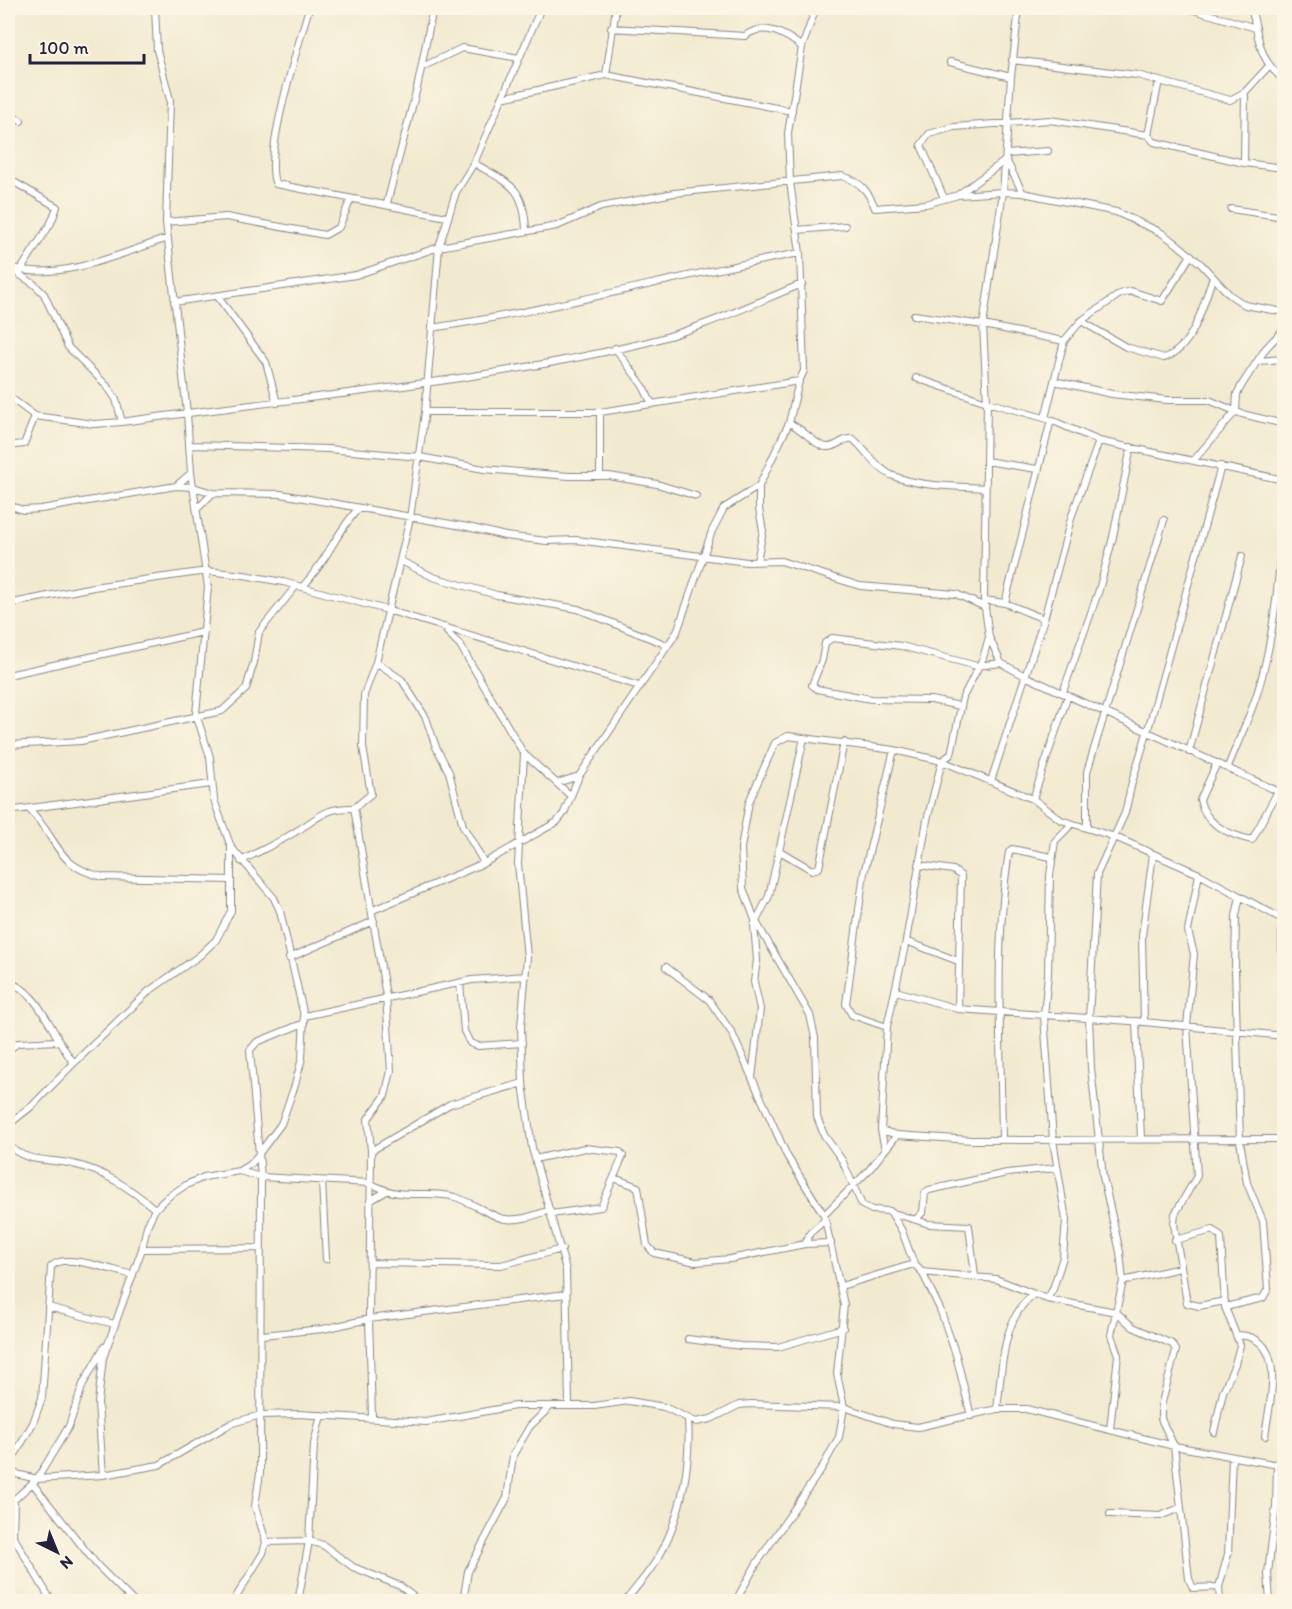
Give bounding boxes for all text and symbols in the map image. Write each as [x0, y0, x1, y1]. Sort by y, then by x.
scale bar [30, 27, 144, 65]
text: 100 m [39, 37, 89, 59]
north arrow [27, 1522, 87, 1582]
text: N [56, 1552, 77, 1573]

